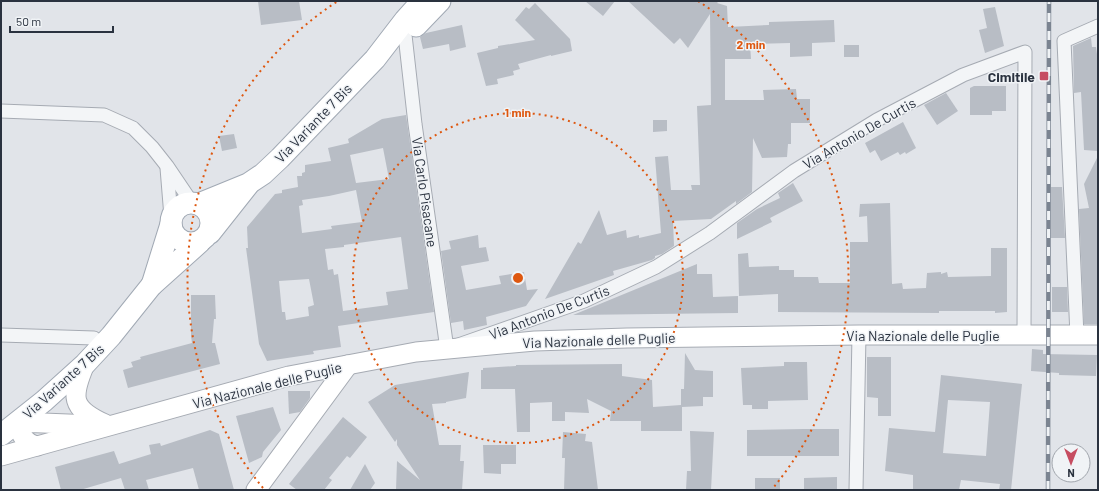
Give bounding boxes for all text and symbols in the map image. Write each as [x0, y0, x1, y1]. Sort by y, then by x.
scale bar [10, 8, 113, 34]
text: 50 m [16, 14, 41, 28]
text: 2 min [737, 37, 765, 51]
place label: Cimitile [988, 68, 1035, 85]
marker: Cimitile [1038, 70, 1050, 82]
street label: Via Variante 7 Bis [271, 80, 355, 166]
street label: Via Antonio De Curtis [800, 94, 919, 172]
text: 1 min [505, 105, 531, 119]
street label: Via Carlo Pisacane [409, 136, 441, 248]
centre of rings [511, 271, 525, 285]
street label: Via Antonio De Curtis [486, 281, 612, 343]
street label: Via Nazionale delle Puglie [846, 327, 1000, 344]
street label: Via Nazionale delle Puglie [522, 329, 676, 351]
street label: Via Variante 7 Bis [19, 340, 107, 422]
street label: Via Nazionale delle Puglie [191, 358, 343, 412]
north arrow [1051, 443, 1091, 483]
text: N [1067, 467, 1075, 480]

